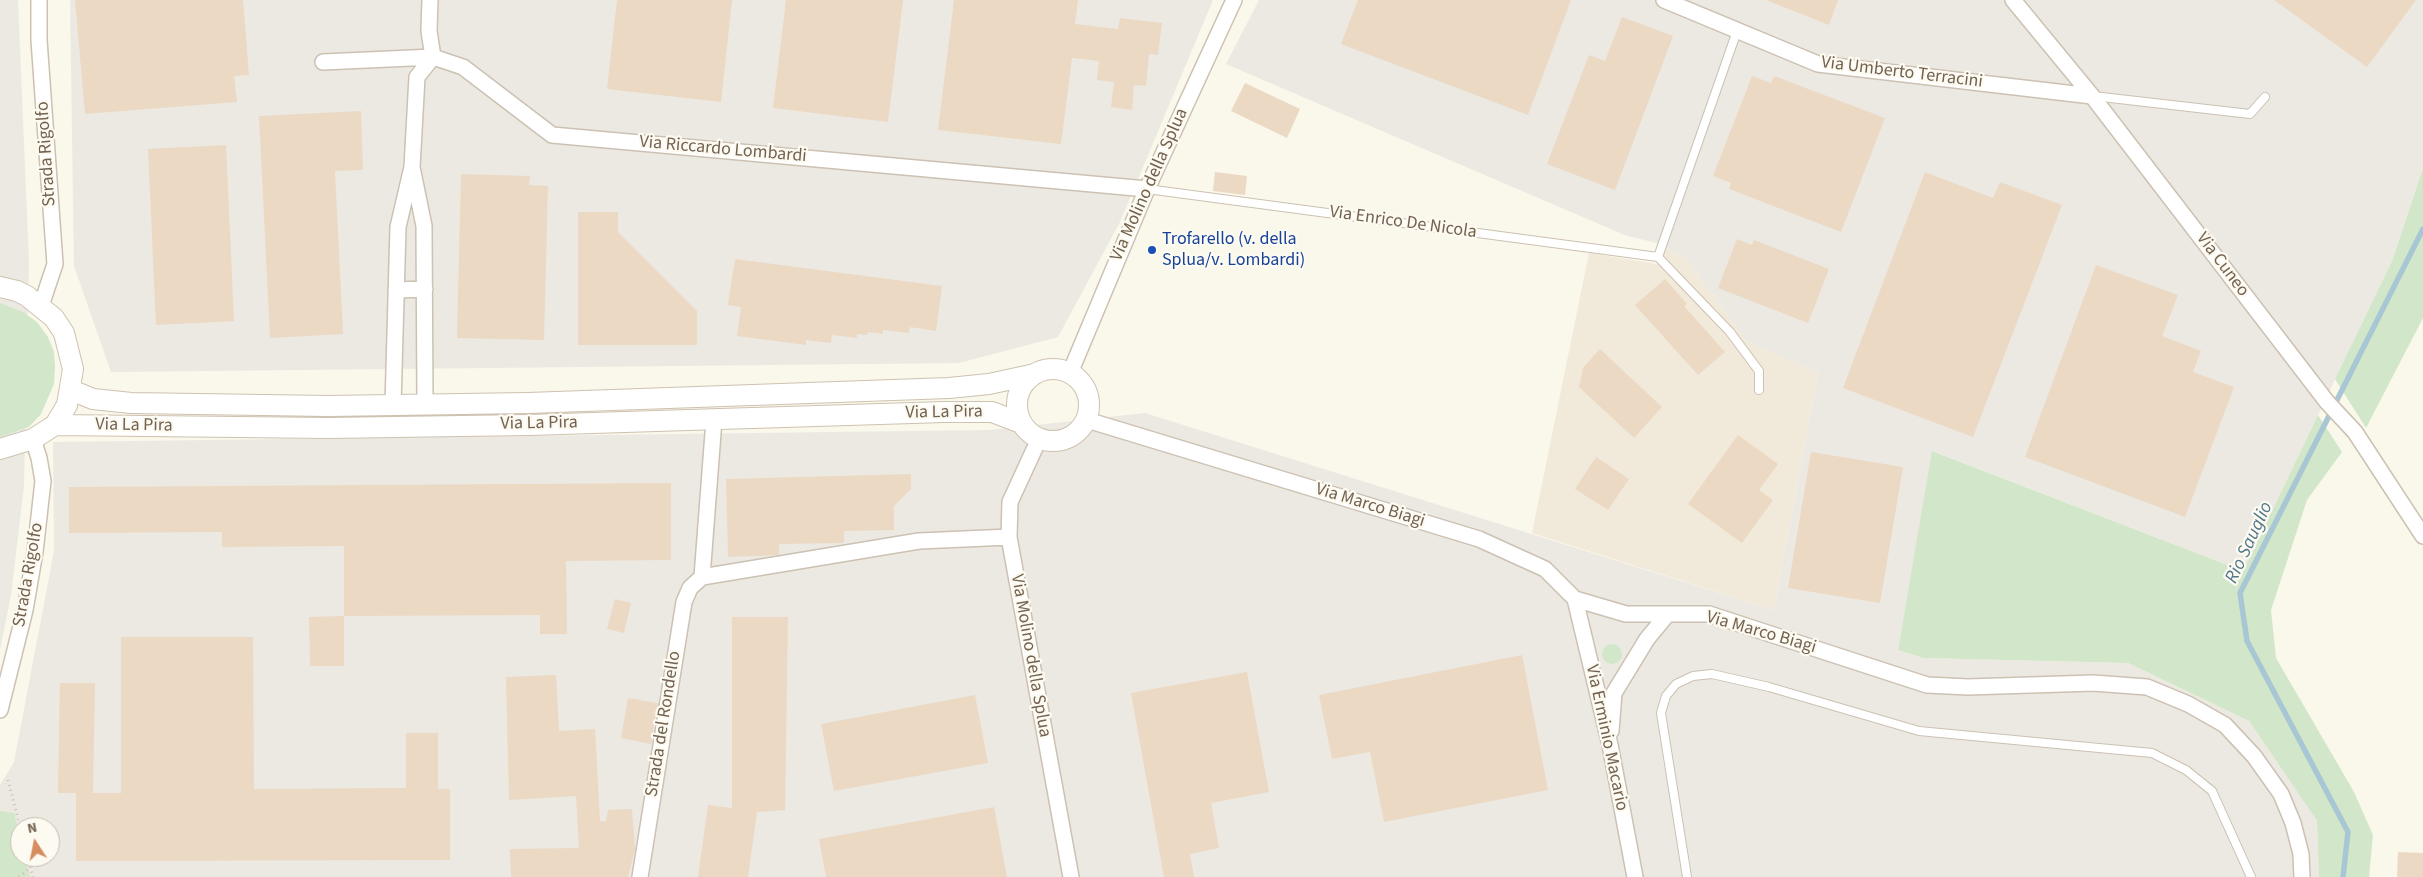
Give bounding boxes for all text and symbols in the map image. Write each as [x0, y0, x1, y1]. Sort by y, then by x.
street label: Via Umberto Terracini [1820, 52, 1984, 94]
street label: Strada Rigolfo [33, 101, 61, 207]
street label: Via Molino della Splua [1107, 105, 1193, 265]
street label: Via Riccardo Lombardi [638, 132, 808, 168]
street label: Via Enrico De Nicola [1328, 202, 1478, 244]
place label: Trofarello (v. della Splua/v. Lombardi) [1162, 229, 1305, 272]
street label: Via Cuneo [2191, 229, 2253, 301]
marker: Trofarello (v. della Splua/v. Lombardi) [1146, 244, 1158, 256]
street label: Via La Pira [905, 402, 983, 424]
street label: Via La Pira [500, 413, 578, 435]
street label: Via La Pira [95, 415, 173, 437]
street label: Via Marco Biagi [1313, 479, 1427, 533]
water label: Rio Sauglio [2221, 499, 2279, 587]
street label: Strada Rigolfo [9, 521, 49, 629]
street label: Via Molino della Splua [1005, 573, 1055, 739]
street label: Via Marco Biagi [1704, 607, 1818, 659]
street label: Strada del Rondello [642, 649, 686, 799]
street label: Via Erminio Macario [1580, 663, 1632, 813]
north arrow [10, 817, 60, 867]
text: N [26, 818, 39, 839]

